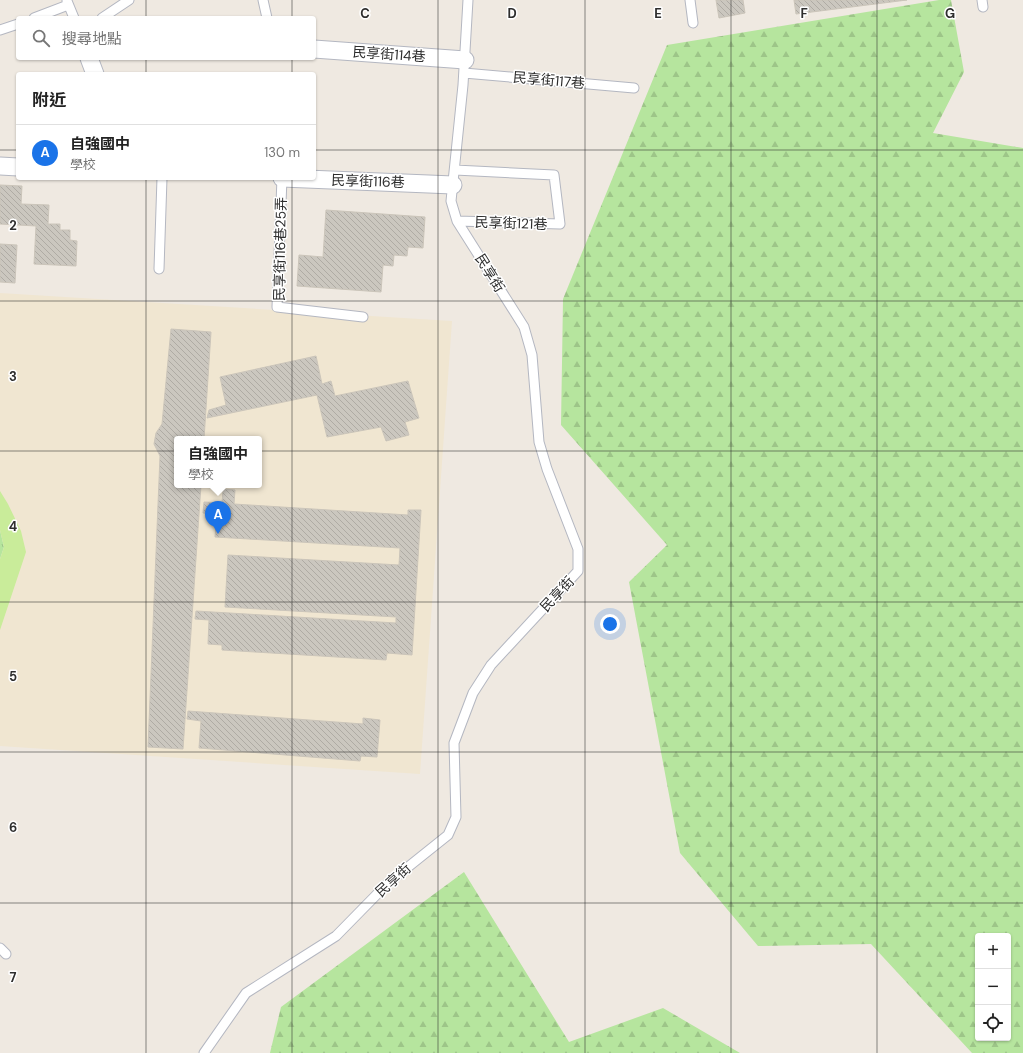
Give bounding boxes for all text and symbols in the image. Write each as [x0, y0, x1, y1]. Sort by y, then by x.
text: C [360, 5, 370, 22]
text: D [507, 5, 517, 22]
text: E [654, 5, 662, 22]
text: F [800, 5, 808, 22]
text: G [945, 5, 955, 22]
search box [16, 16, 316, 60]
icon: search [30, 27, 52, 49]
text: 搜尋地點 [62, 29, 122, 49]
street label: 民享街114巷 [352, 42, 426, 66]
street label: 民享街117巷 [512, 68, 586, 92]
text: 附近 [32, 89, 66, 111]
text: 自強國中 [70, 134, 130, 154]
text: A [40, 144, 50, 161]
text: 130 m [264, 144, 300, 161]
text: 學校 [70, 156, 96, 173]
street label: 民享街116巷 [331, 171, 405, 191]
street label: 民享街116巷25弄 [270, 197, 290, 301]
street label: 民享街121巷 [474, 213, 548, 233]
text: 2 [9, 217, 17, 234]
street label: 民享街 [471, 250, 509, 296]
text: 3 [9, 368, 17, 385]
popup [174, 436, 262, 488]
text: 自強國中 [188, 444, 248, 464]
text: 學校 [188, 466, 214, 483]
pin: A [205, 501, 231, 534]
text: 4 [9, 518, 17, 535]
street label: 民享街 [536, 573, 578, 615]
your location [600, 614, 620, 634]
text: 5 [9, 668, 17, 685]
text: 6 [9, 819, 17, 836]
street label: 民享街 [371, 859, 415, 901]
map controls [975, 933, 1011, 1041]
button: + [975, 933, 1011, 969]
text: 7 [10, 969, 17, 986]
button: − [975, 969, 1011, 1005]
button: locate [975, 1005, 1011, 1041]

